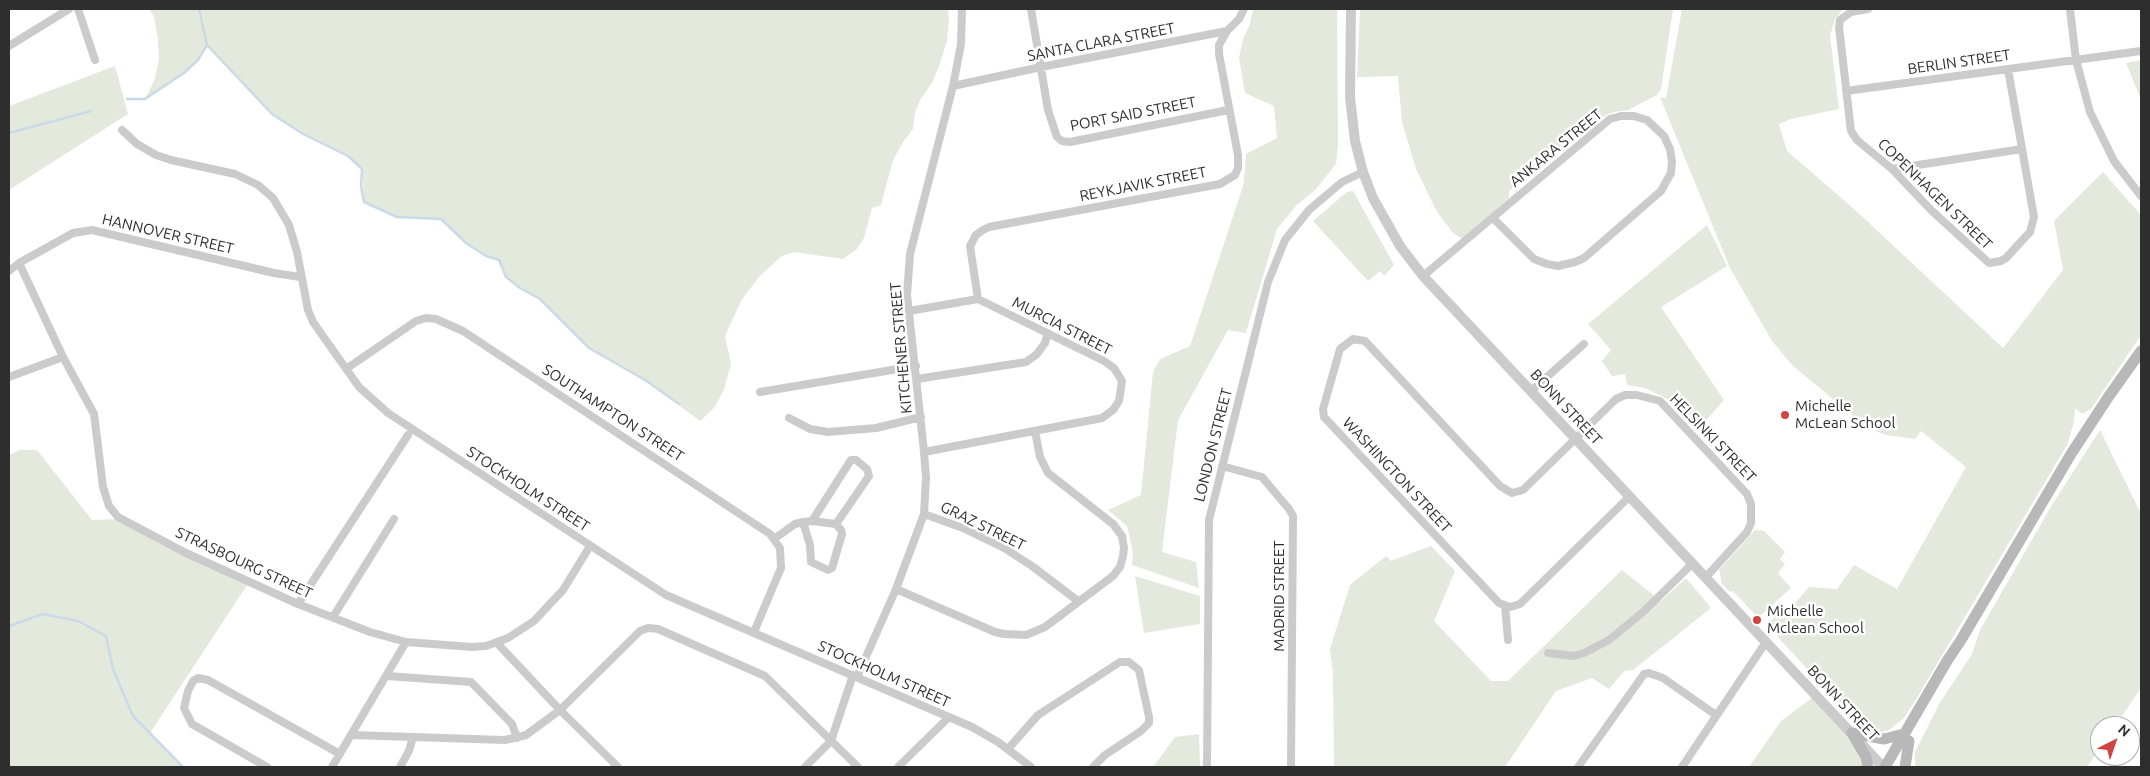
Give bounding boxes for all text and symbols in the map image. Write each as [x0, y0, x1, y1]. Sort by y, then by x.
street label: SANTA CLARA STREET [1026, 19, 1176, 65]
street label: BERLIN STREET [1906, 46, 2012, 78]
street label: PORT SAID STREET [1069, 93, 1197, 135]
street label: ANKARA STREET [1506, 105, 1606, 191]
street label: COPENHAGEN STREET [1874, 135, 1996, 253]
street label: REYKJAVIK STREET [1078, 163, 1208, 205]
street label: HANNOVER STREET [100, 210, 236, 258]
street label: KITCHENER STREET [886, 282, 916, 414]
street label: MURCIA STREET [1009, 293, 1115, 359]
street label: SOUTHAMPTON STREET [539, 361, 687, 465]
street label: BONN STREET [1526, 365, 1606, 449]
street label: LONDON STREET [1190, 386, 1236, 504]
street label: HELSINKI STREET [1666, 390, 1760, 486]
place label: Michelle McLean School [1795, 397, 1896, 432]
marker: Michelle McLean School [1779, 409, 1791, 421]
street label: WASHINGTON STREET [1339, 414, 1455, 536]
street label: STOCKHOLM STREET [463, 443, 593, 535]
street label: GRAZ STREET [938, 498, 1028, 554]
street label: STRASBOURG STREET [173, 523, 315, 603]
street label: MADRID STREET [1270, 540, 1288, 652]
place label: Michelle Mclean School [1767, 602, 1864, 637]
marker: Michelle Mclean School [1751, 614, 1763, 626]
street label: STOCKHOLM STREET [815, 637, 953, 711]
street label: BONN STREET [1803, 661, 1883, 745]
north arrow [2090, 716, 2140, 766]
text: N [2115, 721, 2133, 740]

